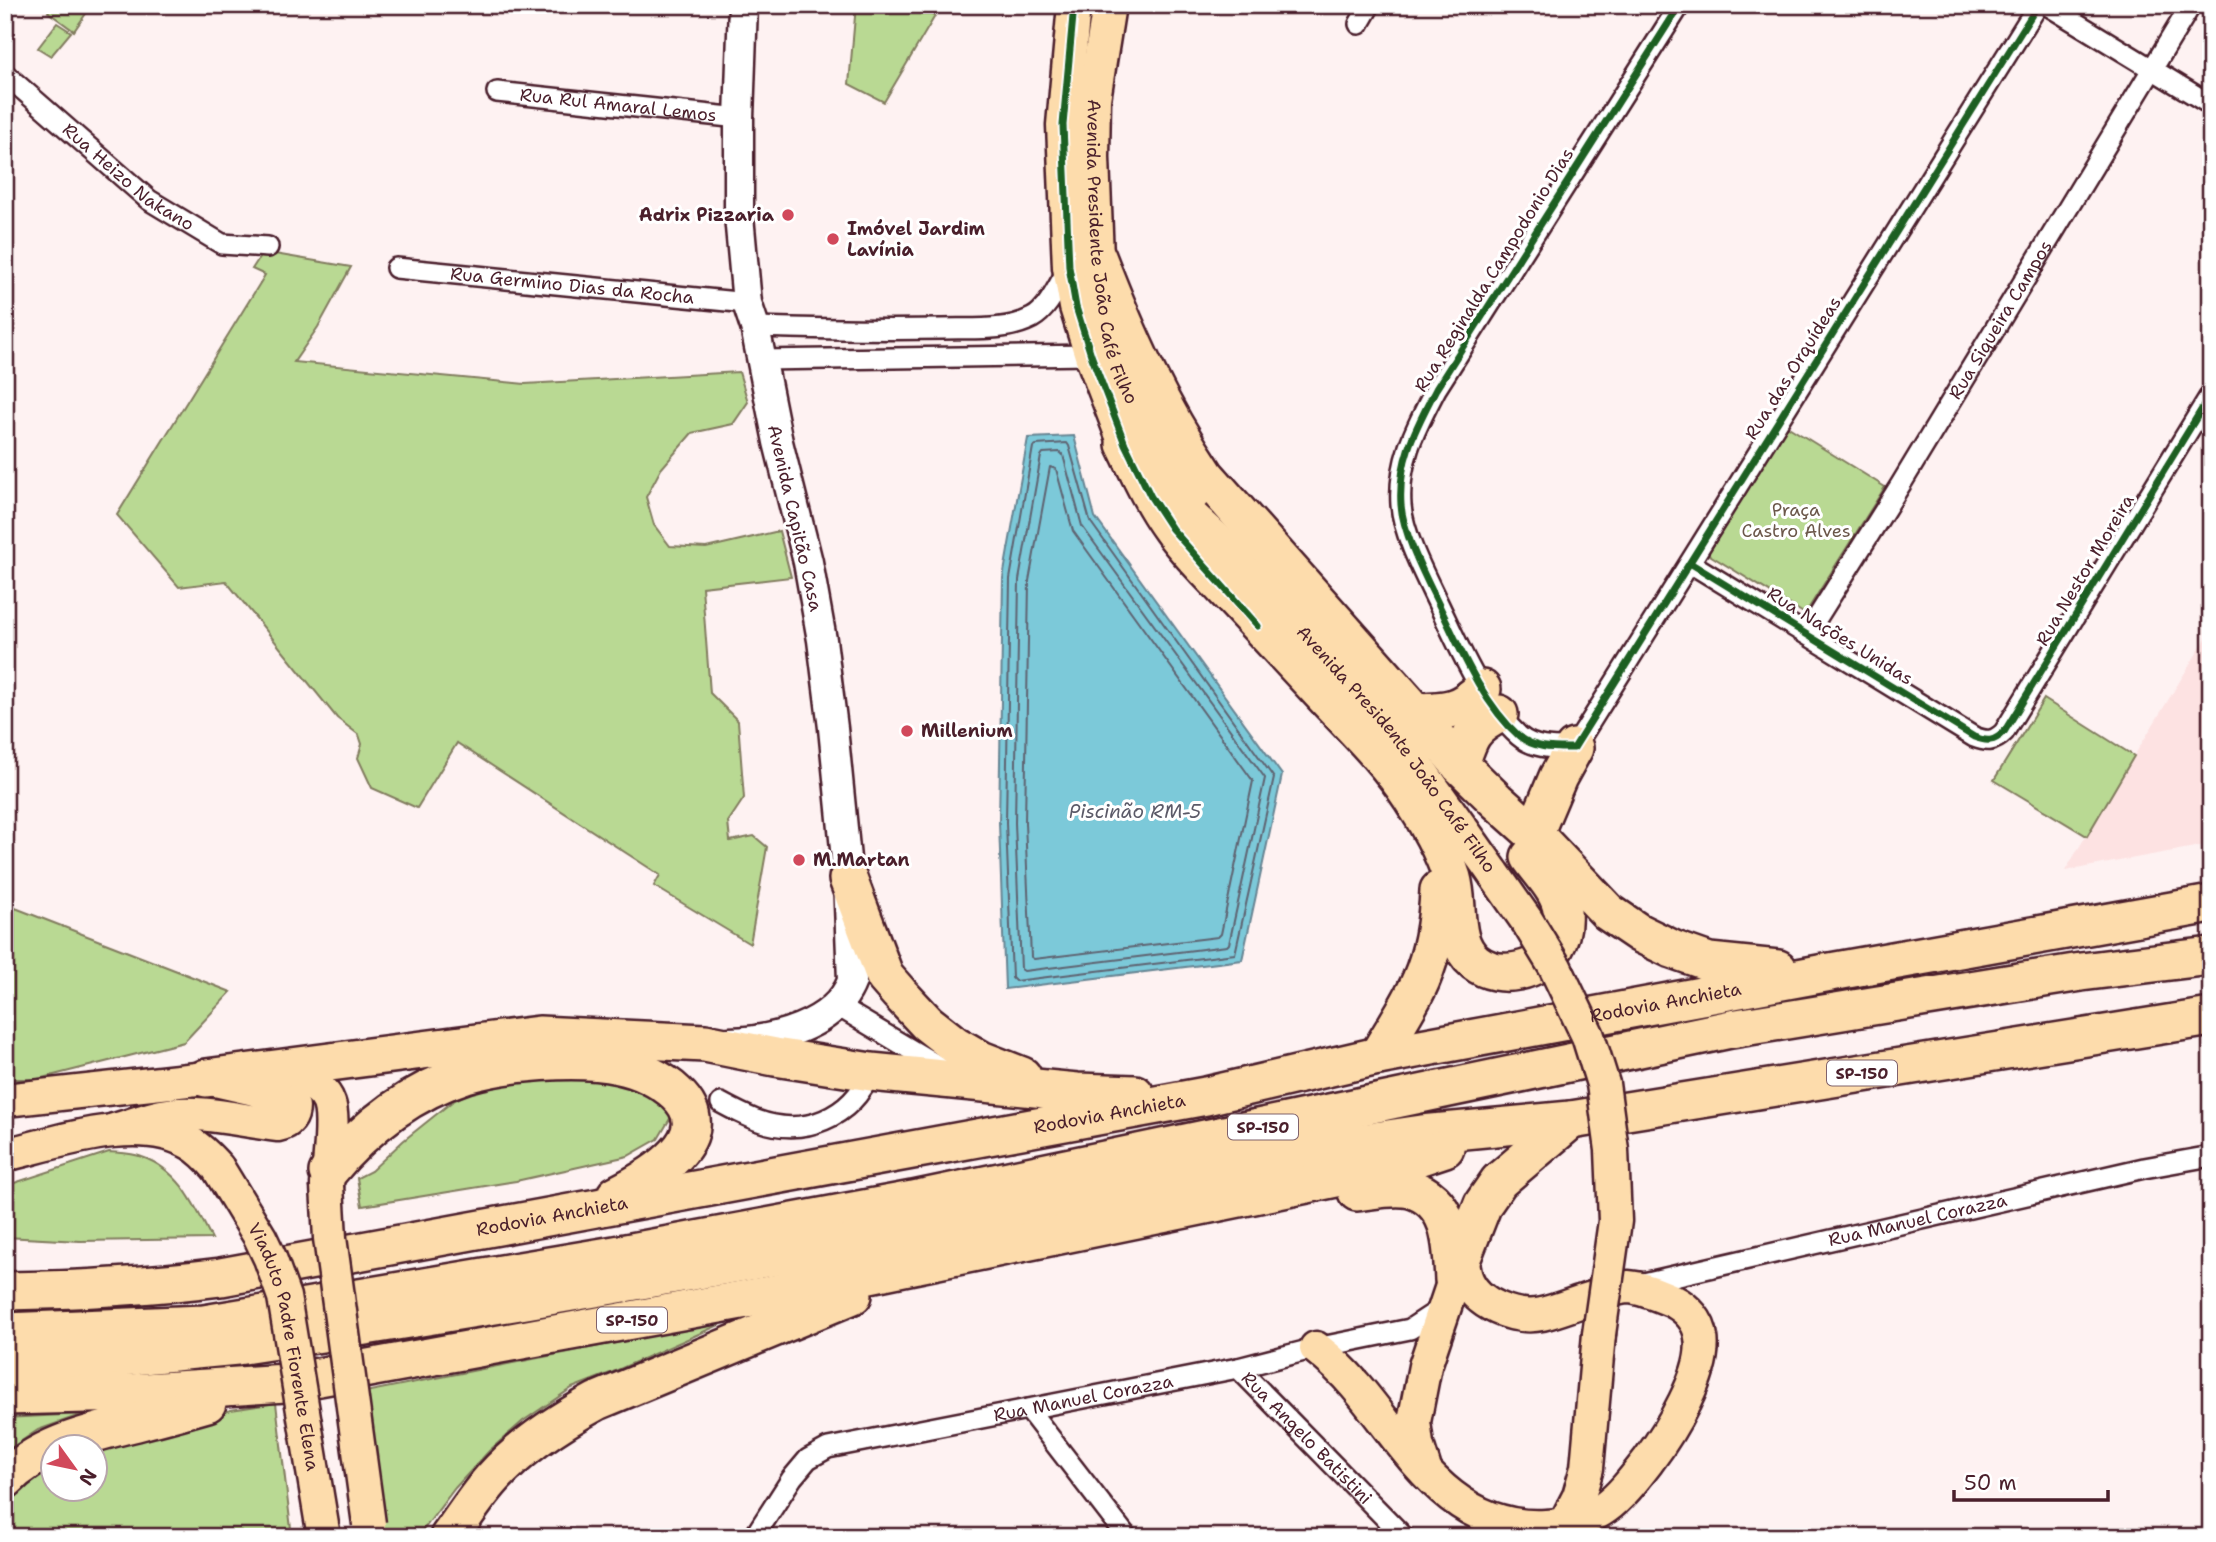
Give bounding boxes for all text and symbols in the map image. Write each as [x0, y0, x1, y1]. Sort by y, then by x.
street label: Rua Rul Amaral Lemos [519, 83, 718, 128]
street label: Avenida Presidente João Café Filho [1081, 99, 1144, 408]
street label: Rua Heizo Nakano [57, 118, 199, 236]
street label: Rua Reginalda Campodonio Dias [1409, 144, 1579, 396]
place label: Adrix Pizzaria [639, 203, 775, 227]
marker: Adrix Pizzaria [780, 207, 796, 223]
place label: Imóvel Jardim Lavínia [847, 217, 986, 262]
marker: Imóvel Jardim Lavínia [825, 231, 841, 247]
street label: Rua Siqueira Campos [1943, 236, 2058, 404]
street label: Rua Germino Dias da Rocha [449, 261, 695, 310]
street label: Rua das Orquídeas [1739, 292, 1847, 444]
street label: Avenida Capitão Casa [762, 422, 828, 614]
street label: Rua Nestor Moreira [2030, 490, 2140, 650]
park label: Praça Castro Alves [1741, 498, 1851, 543]
street label: Rua Nações Unidas [1762, 581, 1918, 691]
street label: Avenida Presidente João Café Filho [1291, 620, 1501, 878]
place label: Millenium [921, 719, 1013, 743]
marker: Millenium [899, 723, 915, 739]
water label: Piscinão RM-5 [1069, 799, 1201, 824]
place label: M.Martan [813, 848, 910, 872]
marker: M.Martan [791, 852, 807, 868]
street label: Rodovia Anchieta [1588, 977, 1743, 1028]
road number: SP-150 [1827, 1060, 1897, 1086]
street label: Rodovia Anchieta [1032, 1088, 1187, 1139]
road number: SP-150 [1228, 1114, 1298, 1140]
street label: Rua Manuel Corazza [1826, 1188, 2009, 1252]
street label: Rodovia Anchieta [474, 1191, 630, 1242]
street label: Viaduto Padre Fiorente Elena [242, 1218, 325, 1473]
road number: SP-150 [597, 1308, 667, 1332]
street label: Rua Angelo Batistini [1236, 1366, 1377, 1510]
street label: Rua Manuel Corazza [992, 1369, 1175, 1427]
north arrow [38, 1434, 108, 1504]
scale bar [1954, 1458, 2108, 1502]
text: N [73, 1464, 102, 1490]
text: 50 m [1964, 1469, 2017, 1497]

